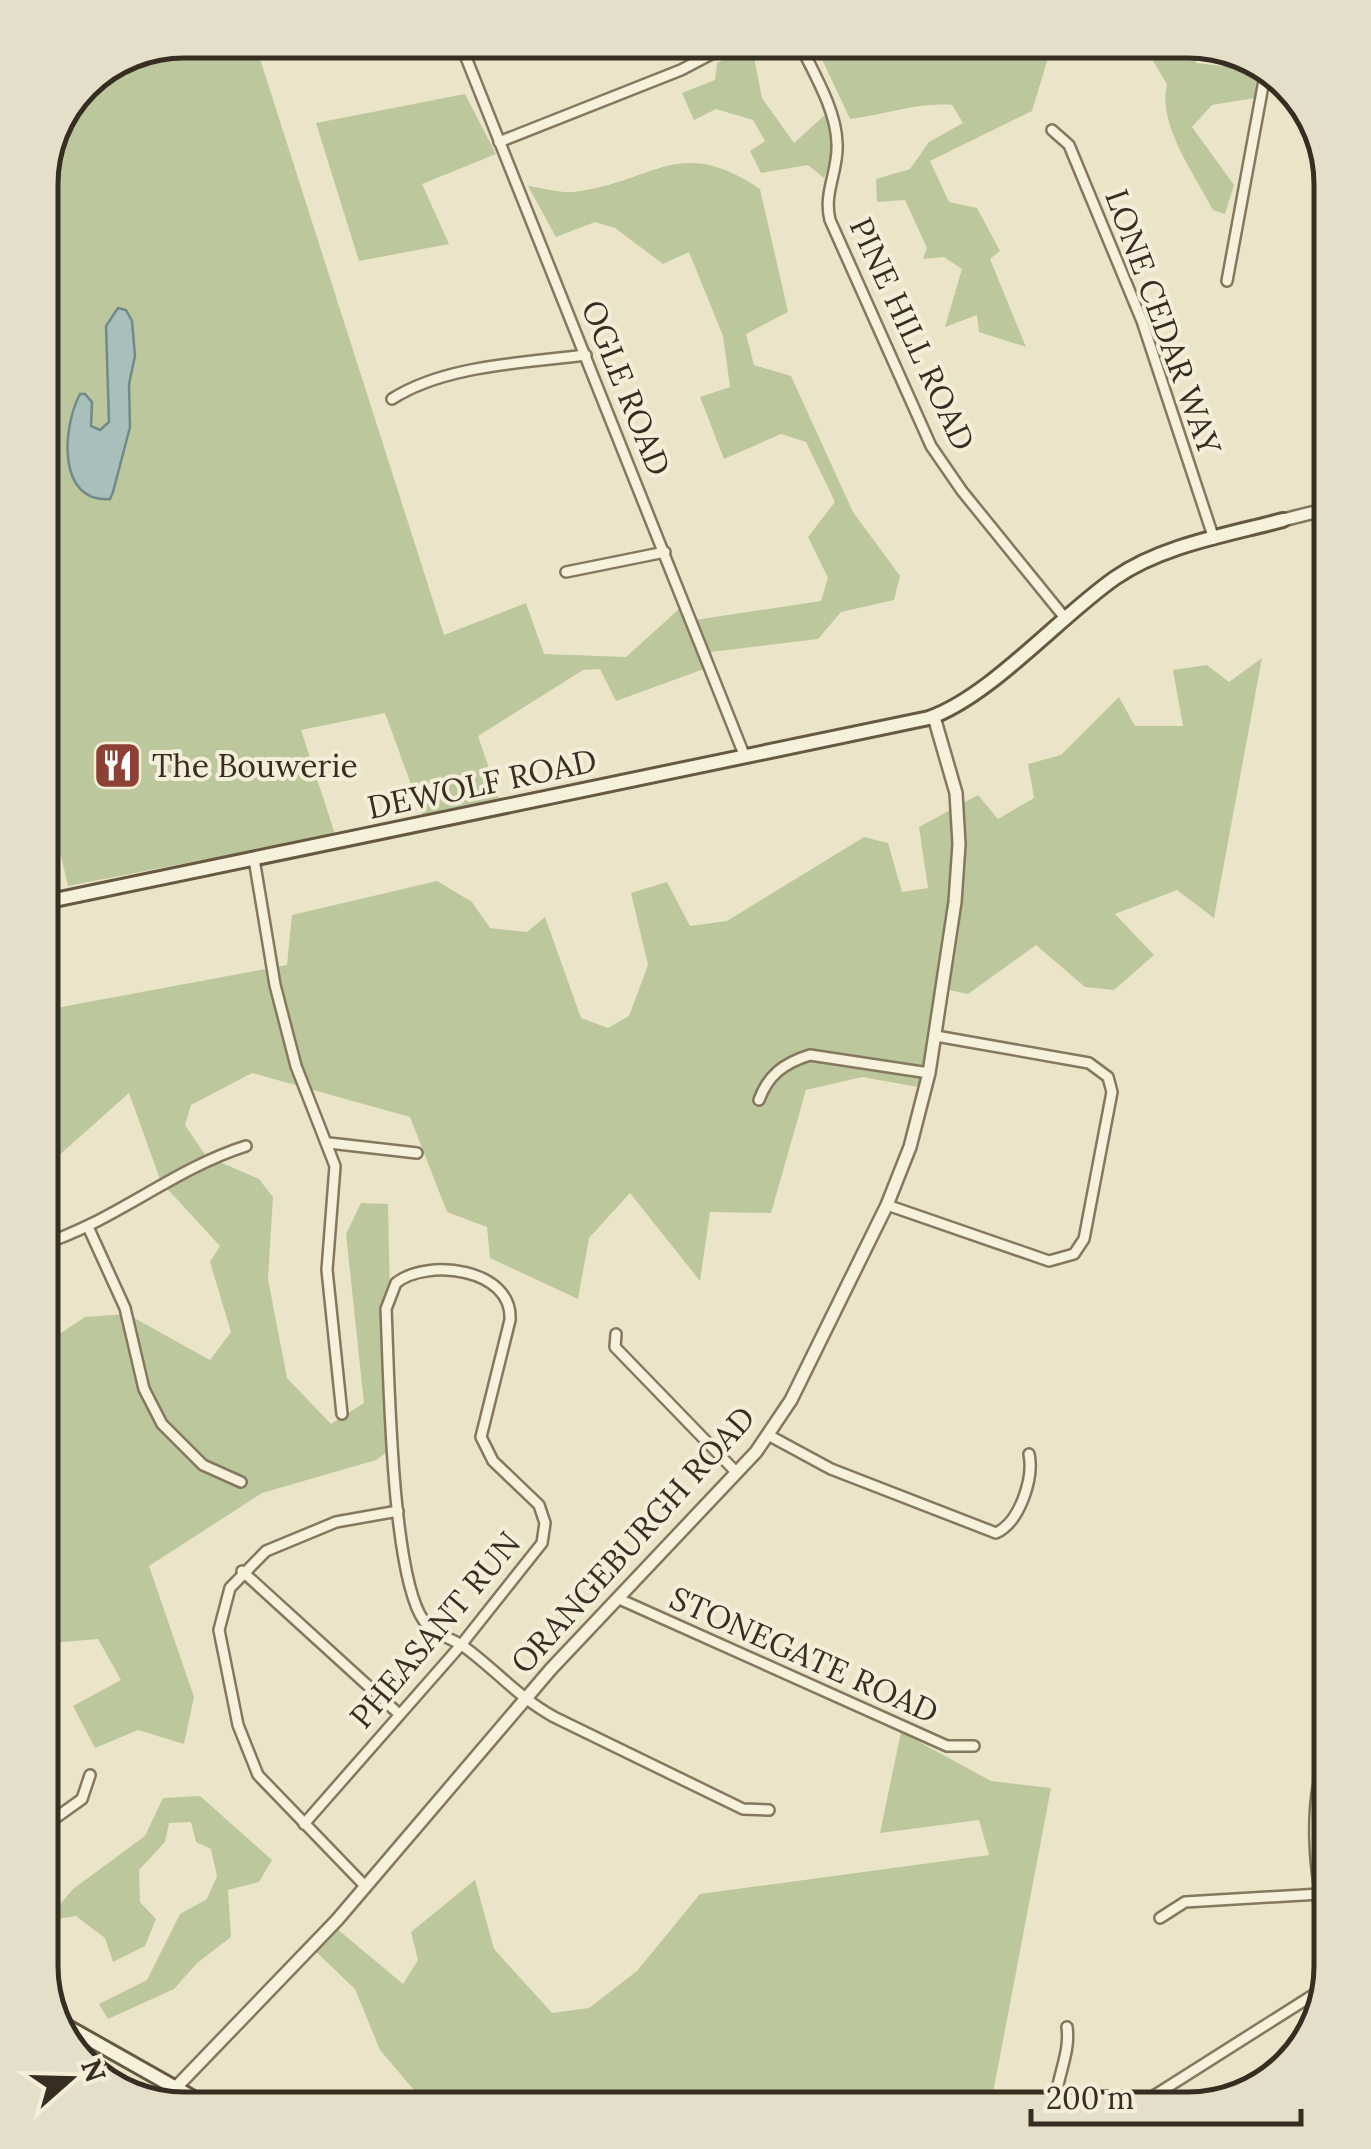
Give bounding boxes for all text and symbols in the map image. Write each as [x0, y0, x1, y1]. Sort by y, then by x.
street label: LONE CEDAR WAY [1096, 183, 1231, 461]
street label: PINE HILL ROAD [840, 211, 984, 457]
street label: OGLE ROAD [573, 294, 680, 482]
street label: DEWOLF ROAD [364, 739, 600, 828]
restaurant icon: The Bouwerie [91, 740, 143, 792]
place label: The Bouwerie [152, 745, 358, 786]
street label: ORANGEBURGH ROAD [502, 1397, 764, 1682]
street label: PHEASANT RUN [341, 1523, 529, 1736]
street label: STONEGATE ROAD [664, 1577, 945, 1732]
north arrow [20, 2029, 120, 2129]
text: N [73, 2054, 114, 2087]
scale bar [1031, 2064, 1301, 2126]
text: 200 m [1046, 2079, 1134, 2117]

